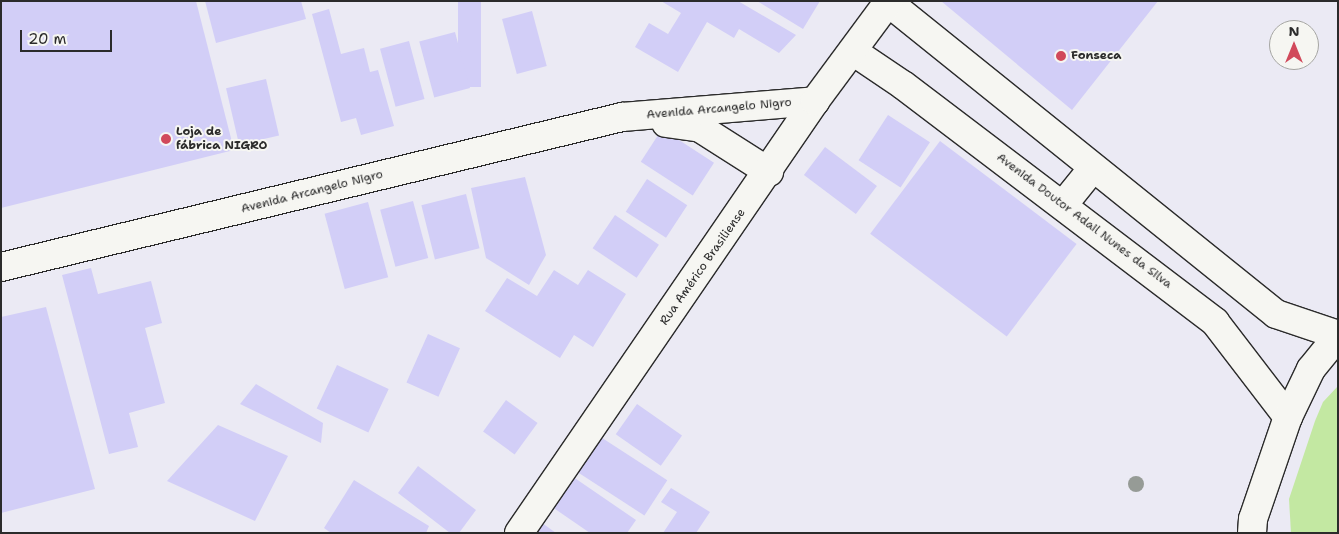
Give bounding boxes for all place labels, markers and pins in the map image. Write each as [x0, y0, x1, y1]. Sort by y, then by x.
place label: Fonseca [1071, 49, 1122, 63]
marker: Fonseca [1055, 50, 1067, 62]
place label: Loja de fábrica NIGRO [176, 125, 267, 153]
marker: Loja de fábrica NIGRO [160, 133, 172, 145]

